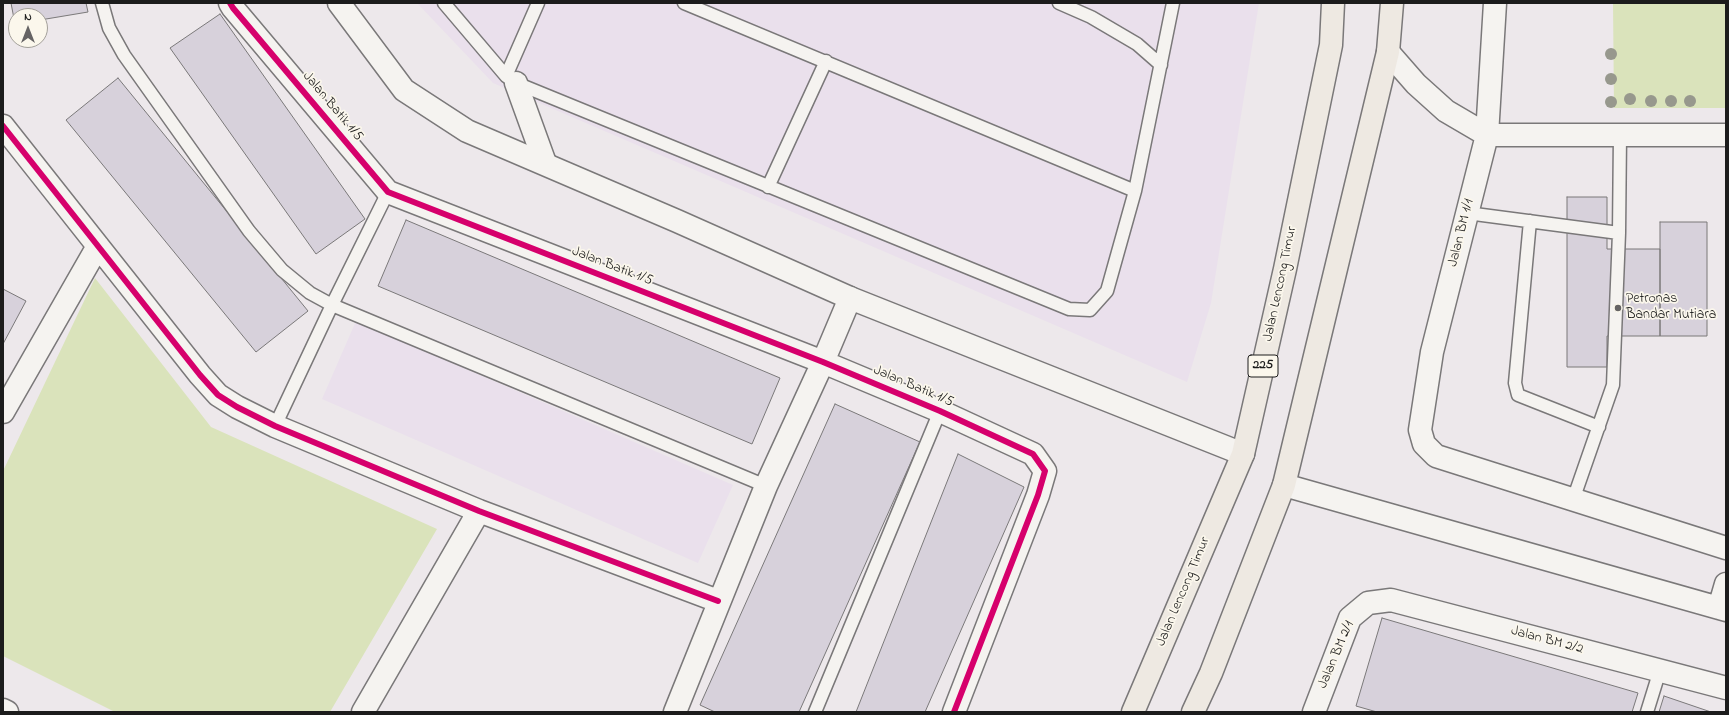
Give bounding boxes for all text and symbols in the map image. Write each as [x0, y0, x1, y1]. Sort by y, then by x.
north arrow [8, 8, 48, 48]
text: N [24, 9, 32, 25]
street label: Jalan Batik 1/5 [298, 69, 366, 145]
street label: Jalan BM 1/1 [1445, 197, 1479, 269]
street label: Jalan Lencong Timur [1261, 225, 1301, 343]
street label: Jalan Batik 1/5 [569, 244, 655, 290]
place label: Petronas Bandar Mutiara [1626, 292, 1716, 324]
marker: Petronas Bandar Mutiara [1613, 303, 1623, 313]
road number: 225 [1248, 355, 1278, 377]
street label: Jalan Batik 1/5 [870, 363, 956, 411]
street label: Jalan Lencong Timur [1153, 535, 1215, 649]
street label: Jalan BM 2/1 [1315, 619, 1359, 691]
street label: Jalan BM 2/2 [1509, 623, 1585, 659]

